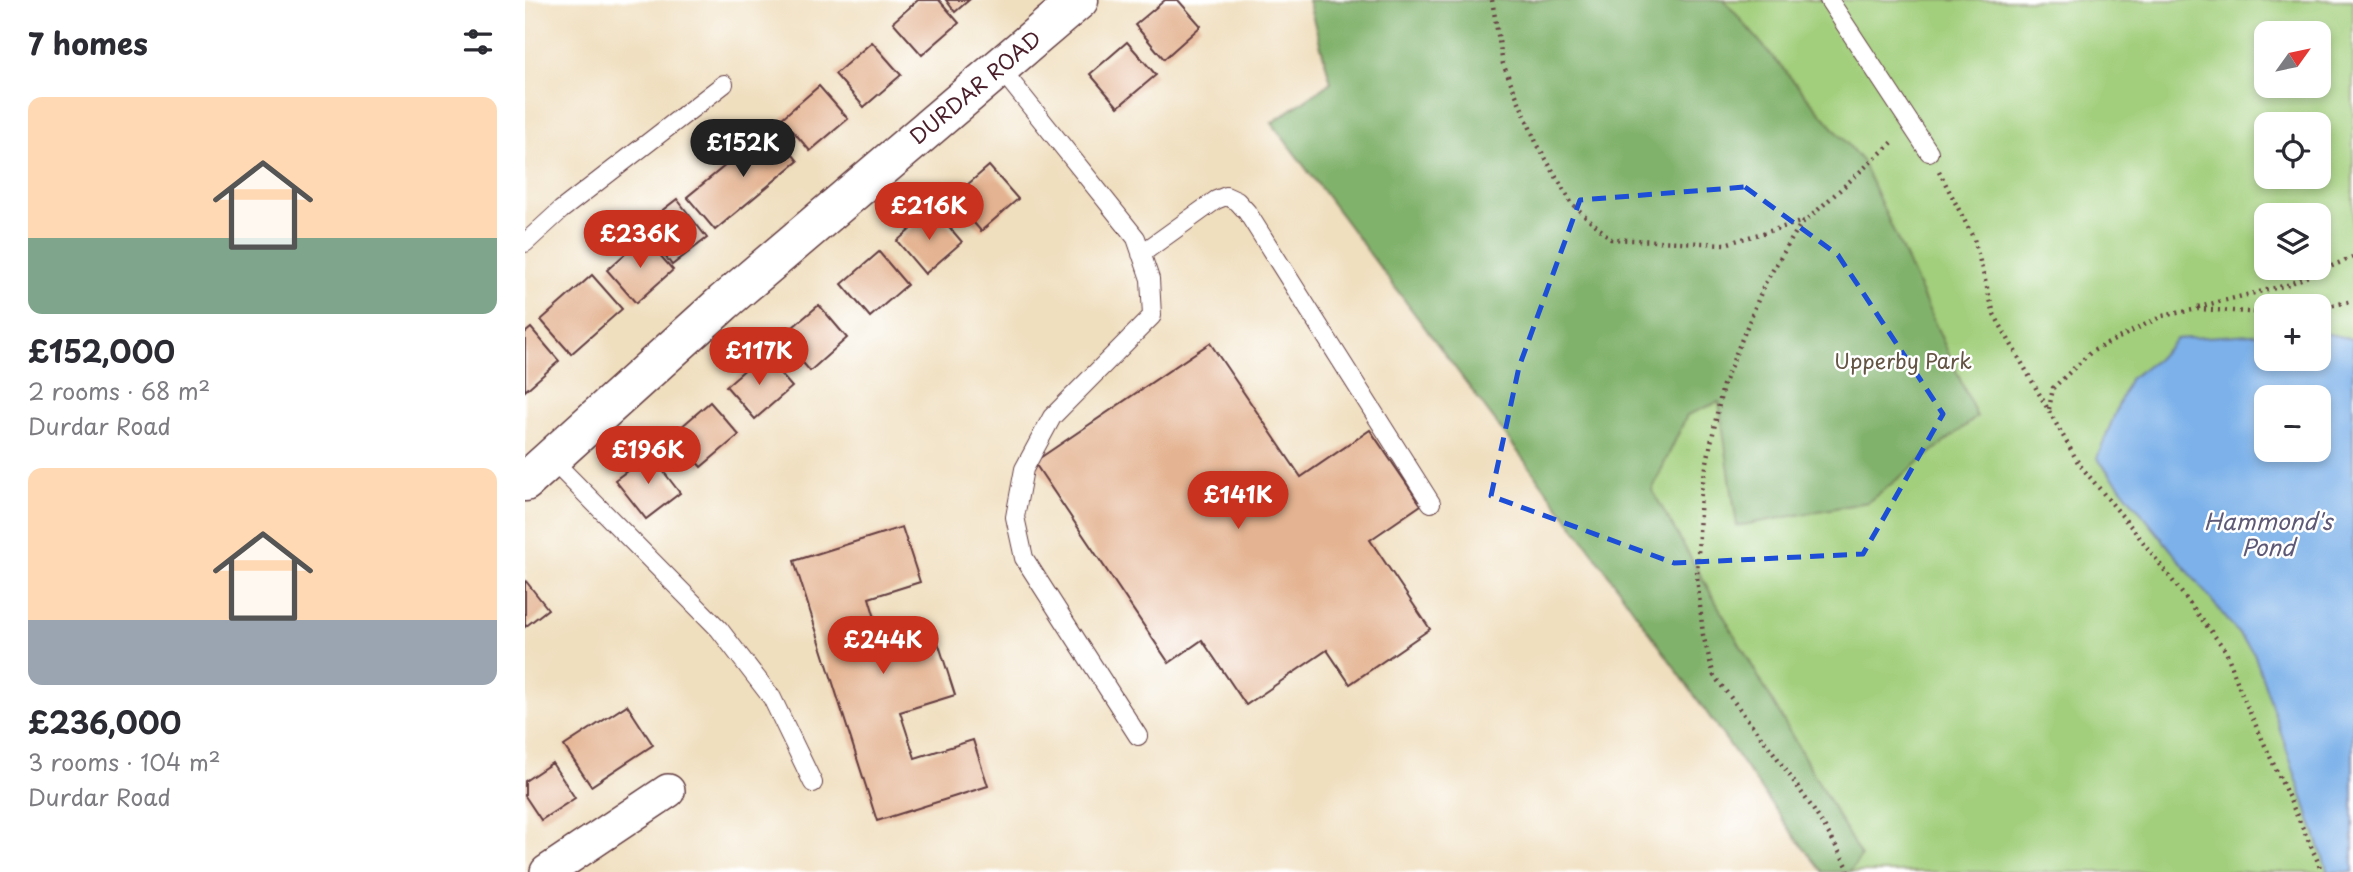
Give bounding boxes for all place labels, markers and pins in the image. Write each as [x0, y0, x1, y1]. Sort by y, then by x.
pin: £152K [694, 120, 792, 179]
pin: £216K [880, 182, 978, 242]
pin: £236K [591, 210, 689, 270]
pin: £117K [710, 328, 808, 387]
pin: £196K [599, 426, 697, 486]
pin: £141K [1189, 472, 1287, 531]
pin: £244K [834, 616, 932, 676]

